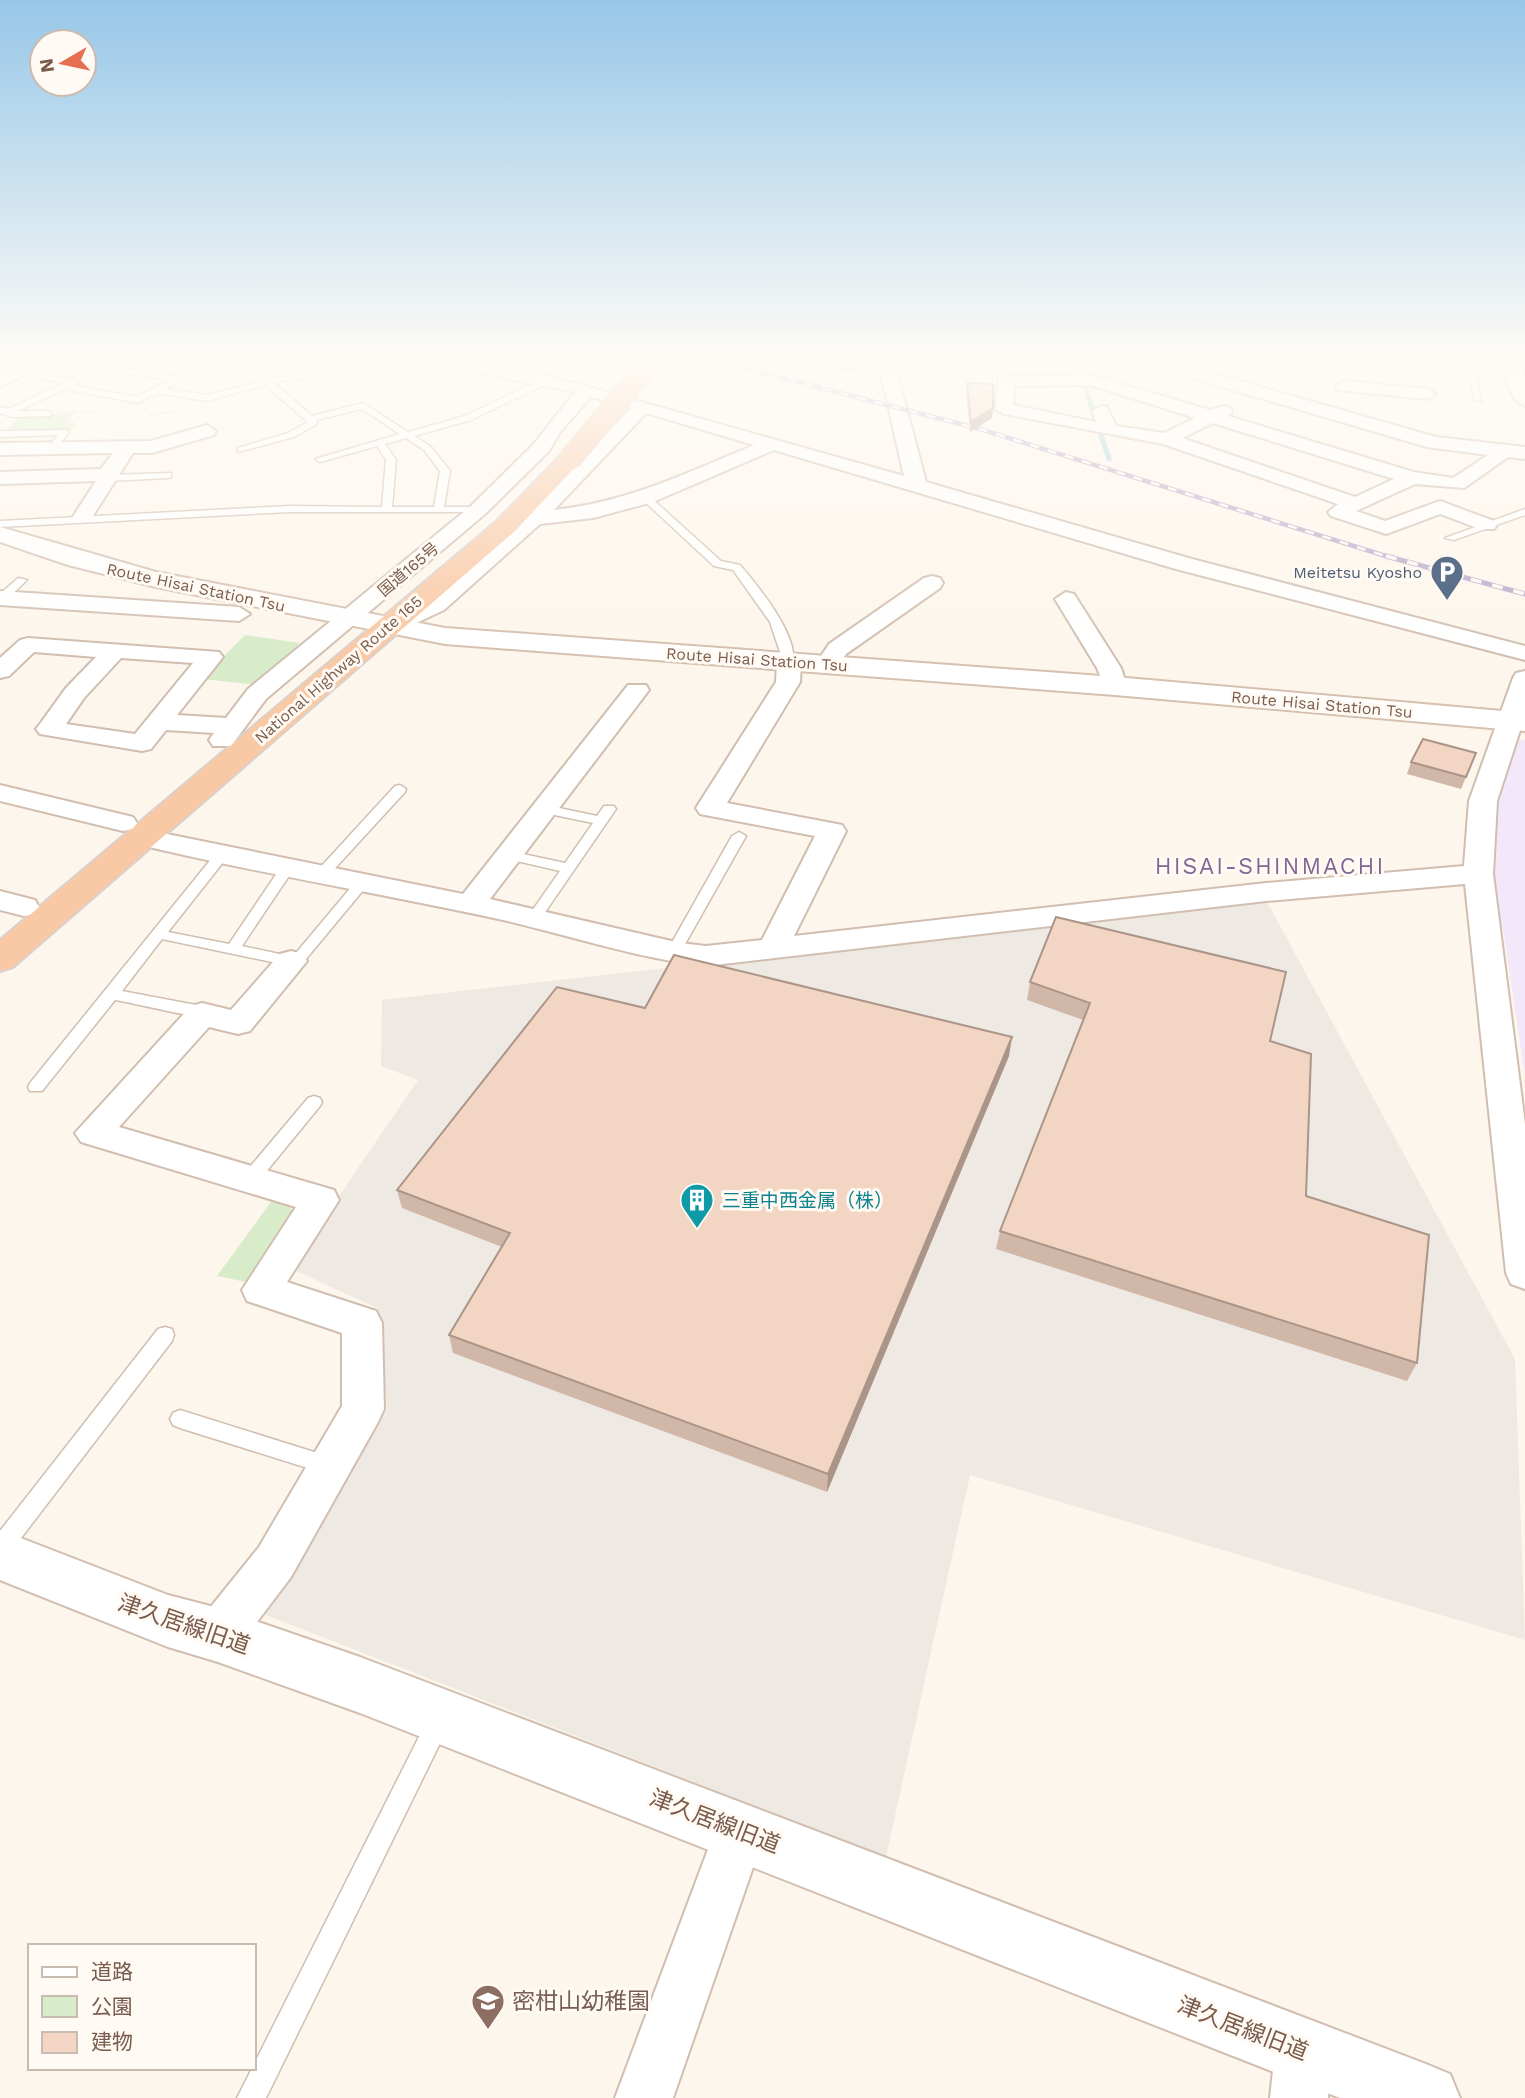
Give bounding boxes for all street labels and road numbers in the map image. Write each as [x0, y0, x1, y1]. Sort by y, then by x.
street label: 国道165号 [374, 539, 442, 600]
street label: Route Hisai Station Tsu [105, 559, 287, 616]
street label: National Highway Route 165 [251, 592, 426, 747]
street label: Route Hisai Station Tsu [665, 644, 848, 675]
street label: Route Hisai Station Tsu [1230, 687, 1413, 722]
street label: 津久居線旧道 [114, 1589, 253, 1660]
street label: 津久居線旧道 [646, 1784, 784, 1859]
street label: 津久居線旧道 [1174, 1991, 1312, 2066]

